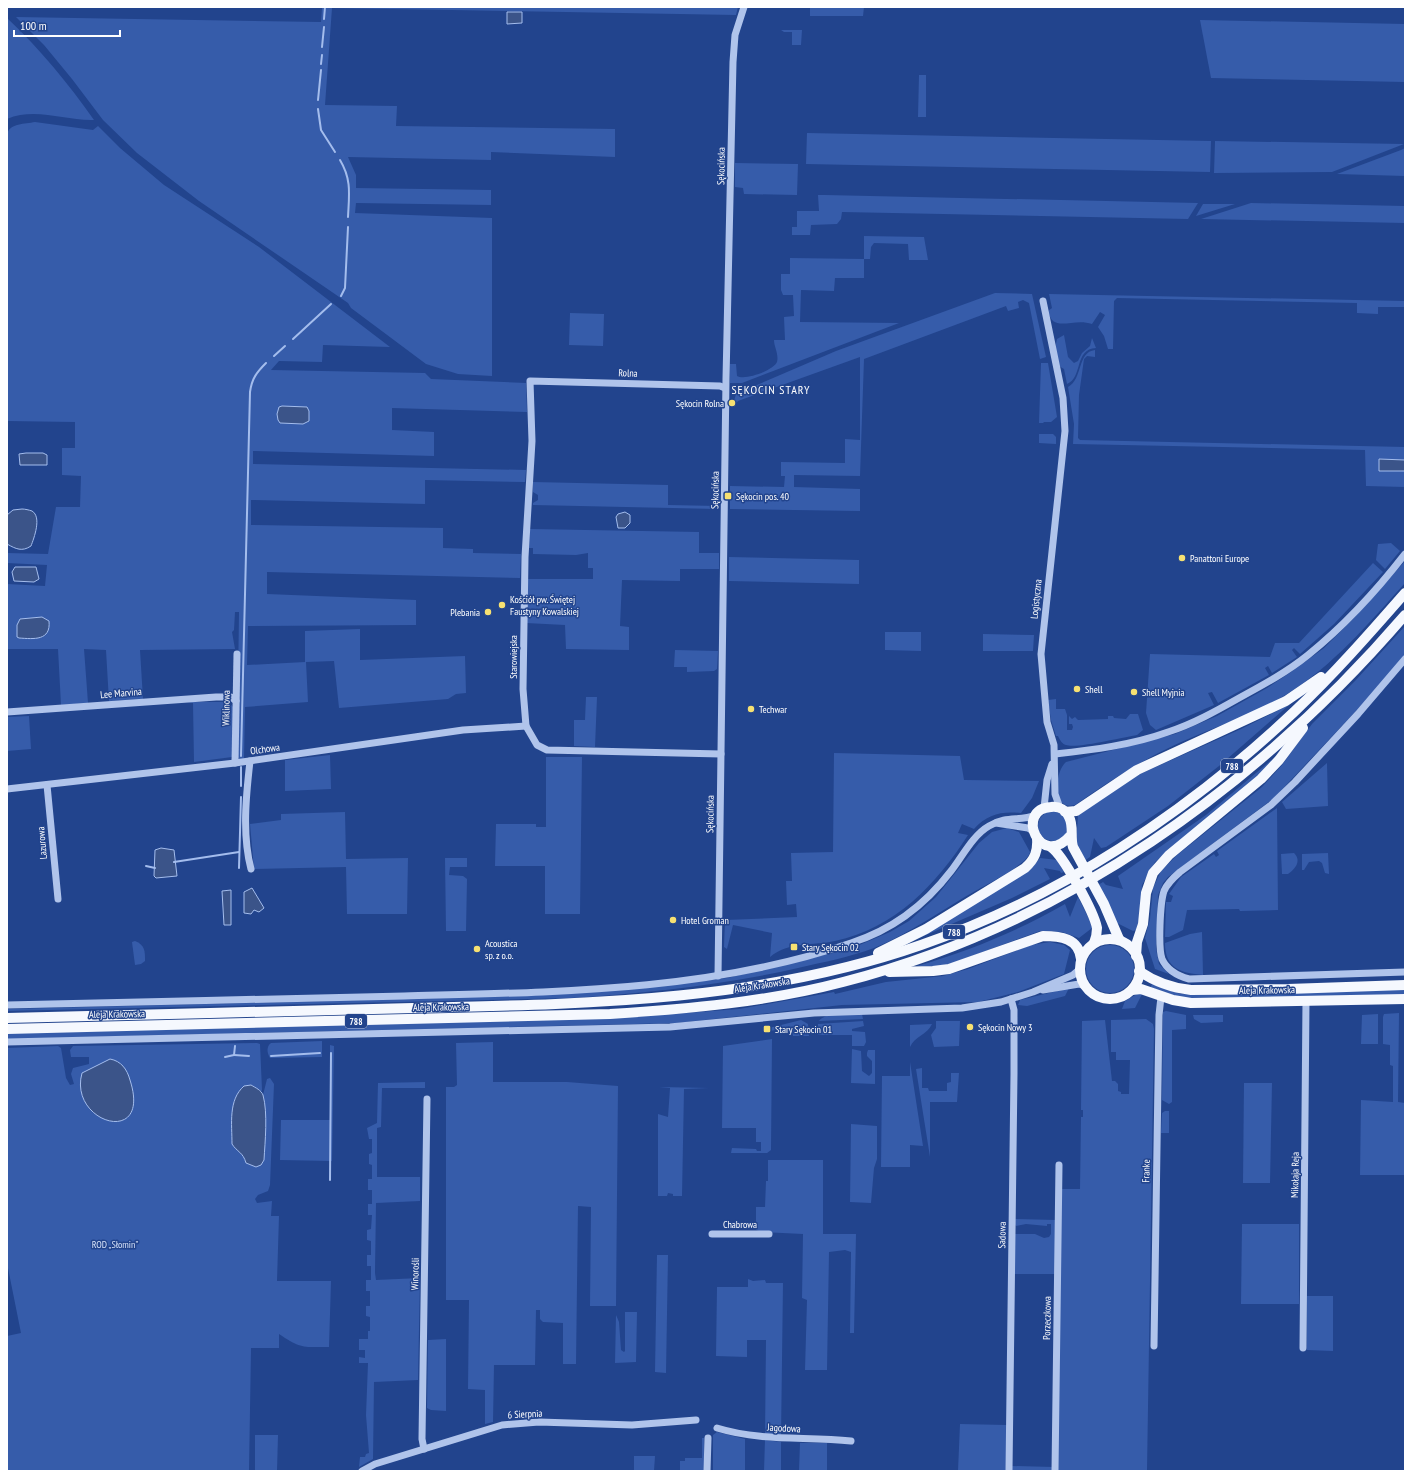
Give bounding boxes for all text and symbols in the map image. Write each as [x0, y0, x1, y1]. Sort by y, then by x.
scale bar [14, 12, 120, 38]
text: 100 m [20, 18, 47, 33]
street label: Sękocińska [714, 147, 728, 185]
street label: Rolna [618, 366, 638, 380]
district label: SĘKOCIN STARY [731, 382, 811, 397]
place label: Sękocin Rolna [676, 397, 724, 410]
marker: Sękocin Rolna [727, 398, 737, 408]
street label: Sękocińska [708, 471, 722, 509]
place label: Sękocin pos. 40 [736, 490, 789, 503]
marker: Sękocin pos. 40 [723, 491, 733, 501]
place label: Panattoni Europe [1190, 552, 1249, 565]
marker: Panattoni Europe [1177, 553, 1187, 563]
street label: Logistyczna [1027, 579, 1045, 619]
place label: Kościół pw. Świętej Faustyny Kowalskiej [510, 593, 579, 618]
marker: Kościół pw. Świętej Faustyny Kowalskiej [497, 600, 507, 610]
place label: Plebania [450, 606, 480, 619]
marker: Plebania [483, 607, 493, 617]
street label: Starowiejska [507, 635, 520, 679]
place label: Shell [1085, 683, 1103, 696]
marker: Shell [1072, 684, 1082, 694]
street label: Lee Marvina [100, 685, 142, 701]
place label: Shell Myjnia [1142, 686, 1184, 699]
marker: Shell Myjnia [1129, 687, 1139, 697]
street label: Wiklinowa [219, 690, 233, 726]
place label: Techwar [759, 703, 787, 716]
marker: Techwar [746, 704, 756, 714]
street label: Olchowa [249, 740, 281, 758]
road number: 788 [1221, 759, 1243, 773]
street label: Sękocińska [703, 795, 717, 833]
street label: Lazurowa [34, 826, 50, 860]
place label: Hotel Groman [681, 914, 729, 927]
marker: Hotel Groman [668, 915, 678, 925]
road number: 788 [943, 925, 965, 939]
place label: Acoustica sp. z o.o. [485, 937, 518, 962]
place label: Stary Sękocin 02 [802, 941, 859, 954]
marker: Stary Sękocin 02 [789, 942, 799, 952]
marker: Acoustica sp. z o.o. [472, 944, 482, 954]
street label: Aleja Krakowska [733, 974, 791, 996]
street label: Aleja Krakowska [1239, 983, 1295, 997]
street label: Aleja Krakowska [413, 1000, 469, 1014]
street label: Aleja Krakowska [89, 1007, 145, 1021]
road number: 788 [345, 1014, 367, 1028]
place label: Sękocin Nowy 3 [978, 1021, 1032, 1034]
marker: Sękocin Nowy 3 [965, 1022, 975, 1032]
place label: Stary Sękocin 01 [775, 1023, 832, 1036]
marker: Stary Sękocin 01 [762, 1024, 772, 1034]
street label: Mikołaja Reja [1288, 1152, 1302, 1198]
street label: Franke [1139, 1159, 1153, 1183]
street label: Chabrowa [723, 1218, 757, 1231]
street label: Sadowa [995, 1222, 1009, 1248]
park label: ROD „Słomin” [92, 1238, 138, 1251]
street label: Winorośli [408, 1258, 422, 1290]
street label: Porzeczkowa [1040, 1296, 1054, 1340]
street label: 6 Sierpnia [507, 1407, 543, 1421]
street label: Jagodowa [766, 1421, 801, 1435]

